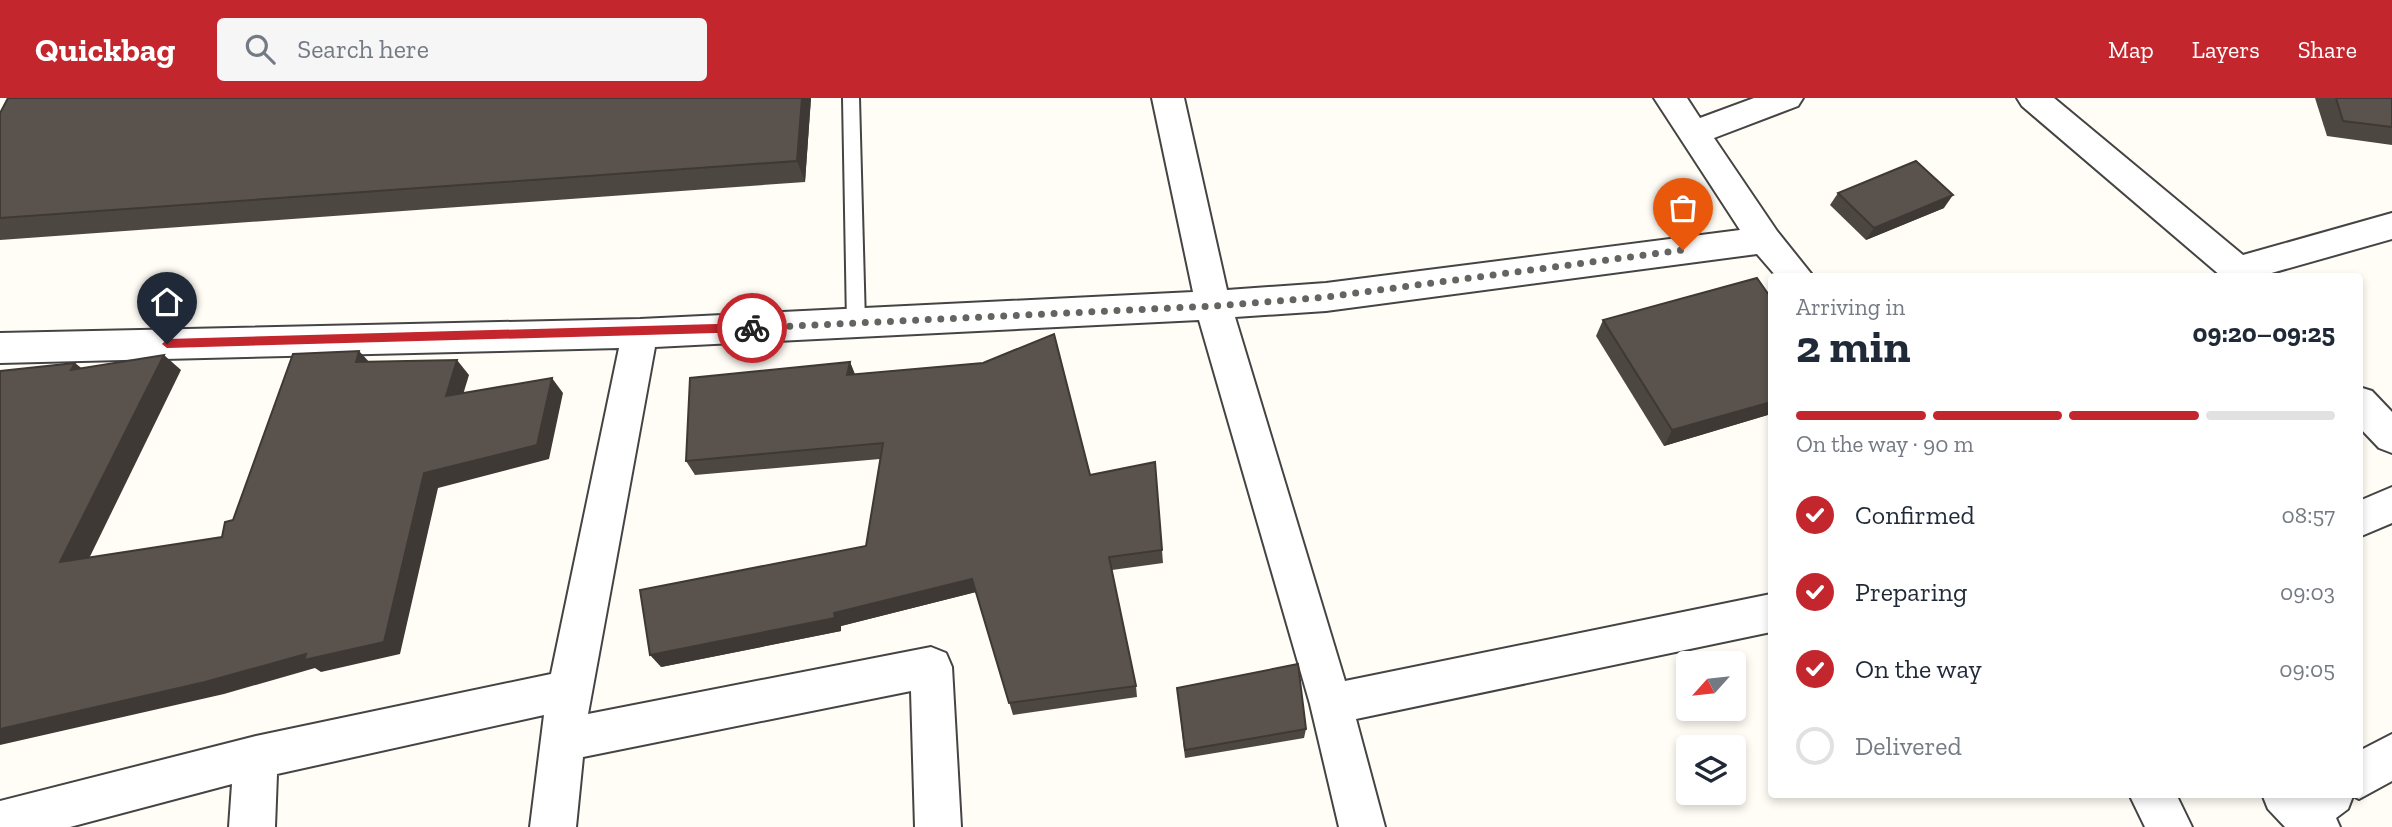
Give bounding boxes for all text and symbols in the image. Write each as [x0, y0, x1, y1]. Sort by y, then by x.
search box [217, 18, 707, 81]
text: Quickbag [35, 30, 175, 69]
icon: search [241, 30, 279, 68]
text: Search here [297, 33, 429, 65]
text: Map [2108, 35, 2154, 64]
text: Layers [2192, 35, 2260, 64]
text: Share [2298, 35, 2357, 64]
pin [1653, 178, 1713, 250]
icon: bag [1664, 189, 1702, 227]
pin [137, 272, 197, 344]
icon: home [148, 283, 186, 321]
courier [717, 293, 787, 363]
text: Arriving in [1796, 293, 1905, 321]
icon: bike [733, 309, 771, 347]
text: 09:20–09:25 [2193, 317, 2335, 349]
text: 2 min [1796, 319, 1911, 374]
text: On the way · 90 m [1796, 430, 1974, 458]
icon: check [1796, 496, 1834, 534]
text: Confirmed [1855, 499, 1975, 531]
text: 08:57 [2282, 501, 2335, 529]
icon: check [1796, 573, 1834, 611]
text: Preparing [1855, 576, 1967, 608]
text: 09:03 [2280, 578, 2335, 606]
icon: check [1796, 650, 1834, 688]
north arrow [1676, 651, 1746, 721]
map controls [1676, 651, 1746, 805]
text: On the way [1855, 653, 1982, 685]
text: 09:05 [2279, 655, 2335, 683]
text: Delivered [1855, 730, 1962, 762]
button: layers [1676, 735, 1746, 805]

